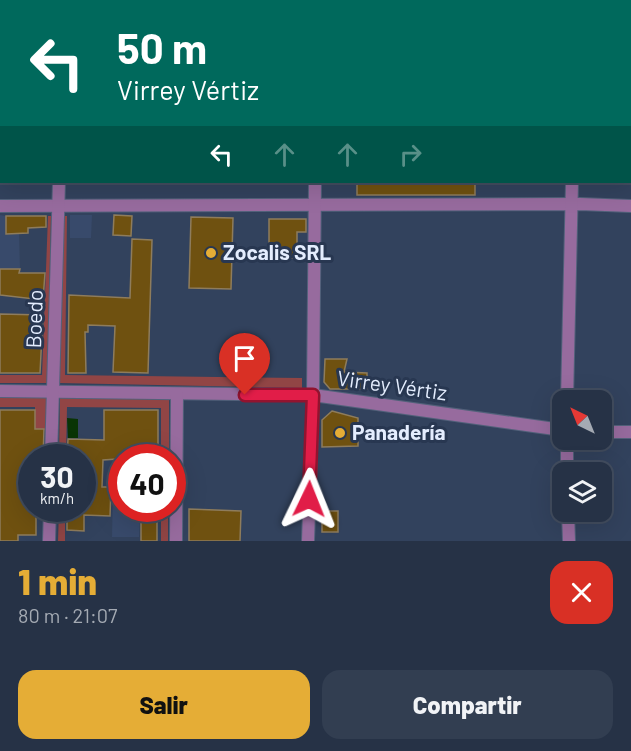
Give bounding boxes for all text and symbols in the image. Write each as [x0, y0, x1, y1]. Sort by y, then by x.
text: 50 m [117, 22, 207, 72]
icon: left [18, 24, 96, 102]
text: Virrey Vértiz [117, 73, 259, 105]
icon: left [205, 138, 238, 171]
icon: ahead [268, 138, 301, 171]
icon: ahead [331, 138, 364, 171]
icon: right [394, 138, 427, 171]
place label: Zocalis SRL [223, 239, 331, 264]
marker: Zocalis SRL [204, 246, 218, 260]
street label: Boedo [20, 289, 47, 349]
pin [219, 333, 270, 395]
icon: arrive [228, 342, 261, 375]
street label: Virrey Vértiz [336, 364, 449, 405]
north arrow [552, 390, 612, 450]
map controls [552, 390, 612, 522]
place label: Panadería [352, 419, 446, 444]
marker: Panadería [333, 426, 347, 440]
speed limit sign: 40 [108, 444, 186, 522]
text: 30 [40, 458, 74, 494]
button: layers [552, 462, 612, 522]
position arrow [277, 467, 341, 531]
text: km/h [40, 489, 74, 507]
text: 1 min [18, 559, 97, 602]
button: close [550, 561, 613, 624]
text: 80 m · 21:07 [18, 603, 117, 627]
button: Salir [18, 670, 310, 739]
button: Compartir [322, 670, 613, 739]

